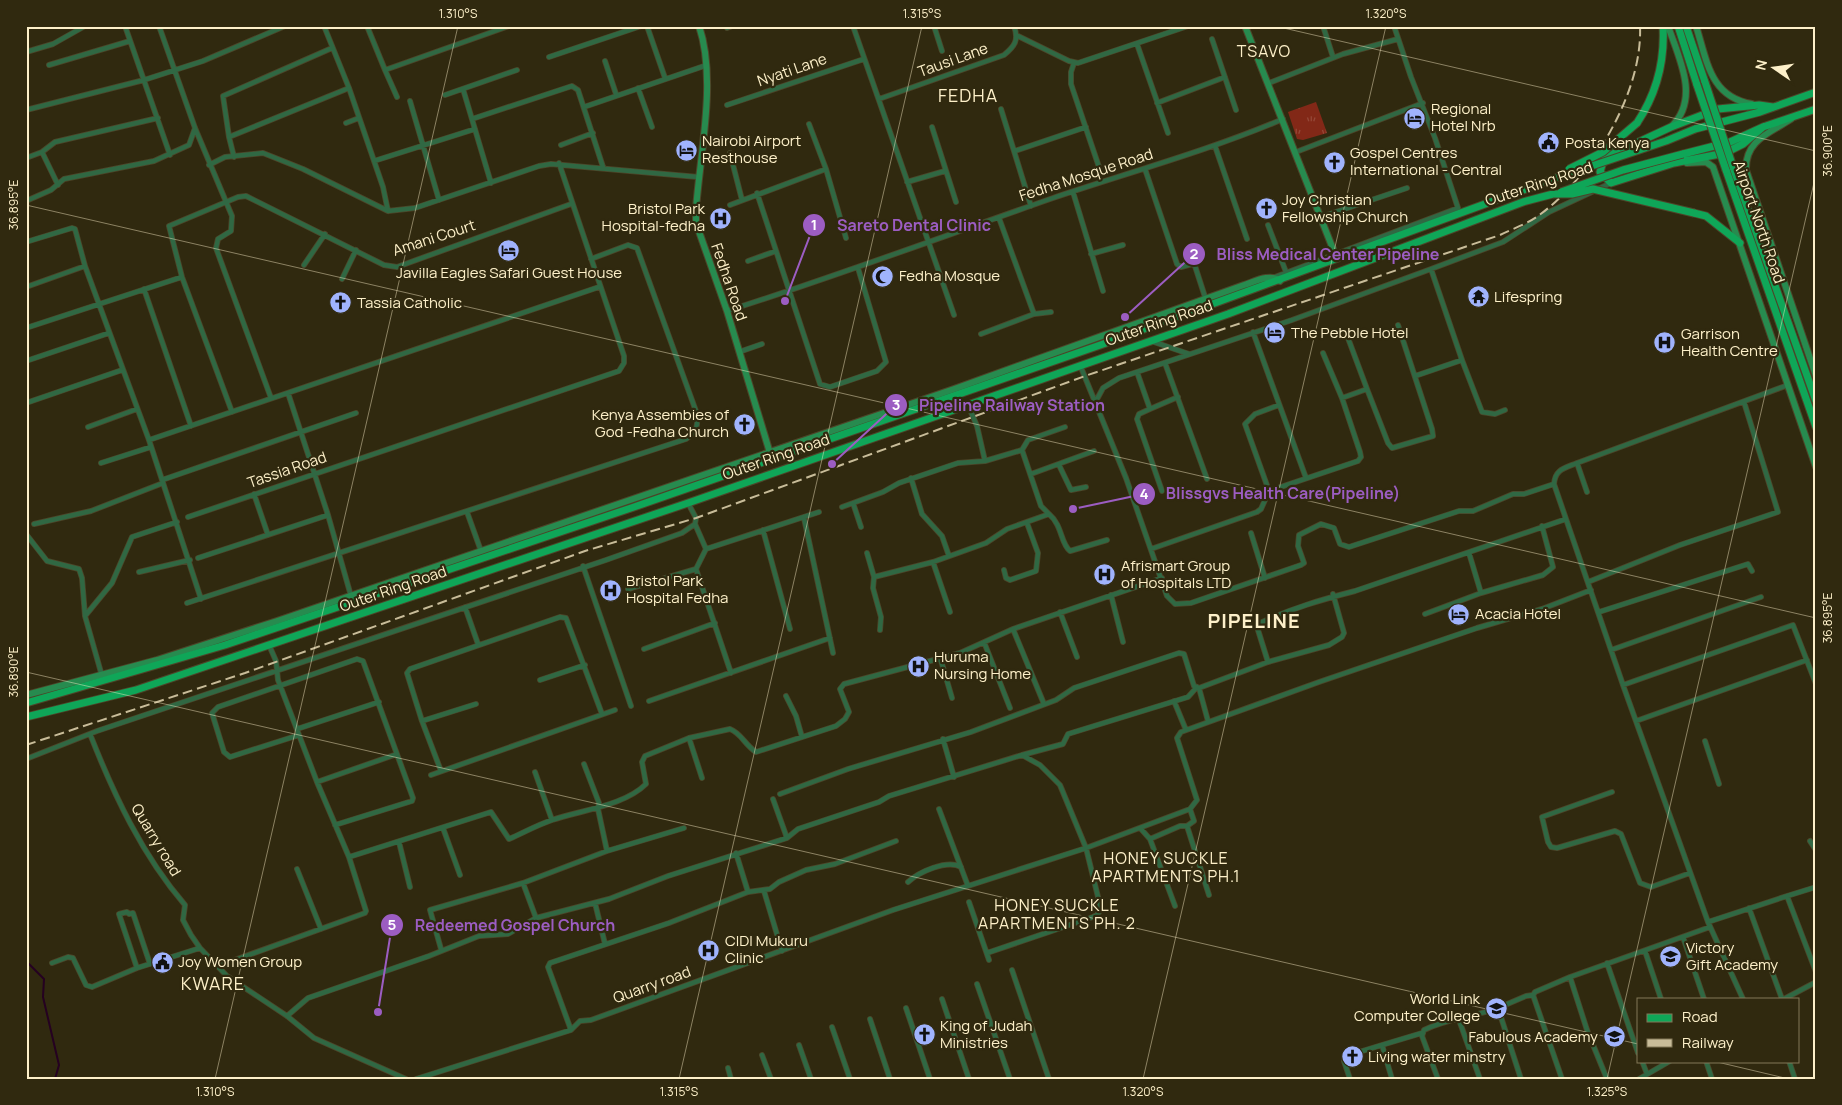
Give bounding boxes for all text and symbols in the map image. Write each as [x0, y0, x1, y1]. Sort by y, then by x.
text: 1.310°S [439, 5, 477, 22]
text: 1.315°S [903, 5, 941, 22]
text: 1.320°S [1366, 5, 1406, 22]
street label: Tausi Lane [915, 37, 991, 82]
district label: TSAVO [1237, 40, 1291, 62]
north arrow [1750, 42, 1800, 92]
street label: Nyati Lane [754, 48, 830, 91]
text: N [1750, 58, 1771, 72]
district label: FEDHA [938, 83, 998, 107]
place label: Regional Hotel Nrb [1431, 98, 1496, 136]
hotel icon: Regional Hotel Nrb [1403, 106, 1427, 130]
text: 36.900°E [1819, 125, 1836, 177]
place label: Nairobi Airport Resthouse [702, 130, 801, 168]
public building icon: Posta Kenya [1537, 131, 1561, 155]
place label: Posta Kenya [1565, 132, 1649, 153]
hotel icon: Nairobi Airport Resthouse [674, 138, 698, 162]
place label: Gospel Centres International - Central [1350, 142, 1502, 180]
street label: Fedha Mosque Road [1016, 143, 1155, 206]
church icon: Gospel Centres International - Central [1322, 150, 1346, 174]
street label: Outer Ring Road [1482, 156, 1595, 211]
street label: Airport North Road [1729, 158, 1790, 286]
text: 36.895°E [5, 179, 22, 230]
place label: Joy Christian Fellowship Church [1282, 189, 1408, 227]
church icon: Joy Christian Fellowship Church [1254, 197, 1278, 221]
place label: Bristol Park Hospital-fedha [602, 198, 706, 236]
hospital icon: Bristol Park Hospital-fedha [709, 206, 733, 230]
callout: Sareto Dental Clinic [801, 209, 1001, 240]
street label: Amani Court [390, 214, 478, 261]
text: 1 [811, 214, 817, 235]
text: Sareto Dental Clinic [837, 214, 991, 236]
hotel icon: Javilla Eagles Safari Guest House [497, 238, 521, 262]
callout: Bliss Medical Center Pipeline [1181, 239, 1449, 270]
street label: Fedha Road [706, 240, 753, 323]
text: 2 [1190, 243, 1199, 264]
text: Bliss Medical Center Pipeline [1217, 243, 1440, 265]
place label: Javilla Eagles Safari Guest House [396, 262, 622, 283]
mosque icon: Fedha Mosque [871, 264, 895, 288]
place label: Fedha Mosque [899, 265, 1000, 286]
temple icon: Lifespring [1466, 285, 1490, 309]
place label: Lifespring [1494, 286, 1562, 307]
church icon: Tassia Catholic [329, 291, 353, 315]
place label: Tassia Catholic [357, 292, 462, 313]
street label: Outer Ring Road [1102, 294, 1215, 351]
hotel icon: The Pebble Hotel [1263, 321, 1287, 345]
place label: The Pebble Hotel [1291, 322, 1409, 343]
place label: Garrison Health Centre [1681, 323, 1778, 361]
hospital icon: Garrison Health Centre [1653, 331, 1677, 355]
callout: Pipeline Railway Station [884, 389, 1115, 420]
text: 3 [892, 394, 900, 415]
text: Pipeline Railway Station [919, 394, 1105, 416]
place label: Kenya Assembies of God -Fedha Church [592, 404, 730, 442]
church icon: Kenya Assembies of God -Fedha Church [733, 412, 757, 436]
street label: Outer Ring Road [719, 428, 832, 485]
street label: Tassia Road [244, 446, 329, 493]
callout: Blissgvs Health Care(Pipeline) [1131, 478, 1410, 509]
text: Blissgvs Health Care(Pipeline) [1166, 482, 1400, 504]
text: 4 [1139, 483, 1149, 504]
place label: Afrismart Group of Hospitals LTD [1121, 555, 1231, 593]
street label: Outer Ring Road [336, 560, 449, 617]
hospital icon: Afrismart Group of Hospitals LTD [1093, 563, 1117, 587]
place label: Bristol Park Hospital Fedha [626, 570, 728, 608]
hospital icon: Bristol Park Hospital Fedha [598, 578, 622, 602]
text: 36.895°E [1819, 592, 1836, 643]
hotel icon: Acacia Hotel [1447, 602, 1471, 626]
place label: Acacia Hotel [1475, 603, 1561, 624]
district label: PIPELINE [1207, 607, 1301, 634]
text: 36.890°E [5, 646, 22, 698]
place label: Huruma Nursing Home [934, 646, 1031, 684]
hospital icon: Huruma Nursing Home [906, 654, 930, 678]
street label: Quarry road [127, 800, 186, 880]
district label: HONEY SUCKLE APARTMENTS PH.1 [1092, 847, 1240, 887]
district label: HONEY SUCKLE APARTMENTS PH. 2 [978, 894, 1136, 934]
callout: Redeemed Gospel Church [380, 909, 625, 940]
text: 5 [388, 914, 397, 935]
text: Redeemed Gospel Church [415, 914, 615, 936]
place label: CIDI Mukuru Clinic [725, 930, 808, 968]
place label: Victory Gift Academy [1686, 937, 1778, 975]
hospital icon: CIDI Mukuru Clinic [697, 938, 721, 962]
school or university icon: Victory Gift Academy [1658, 945, 1682, 969]
public building icon: Joy Women Group [150, 950, 174, 974]
place label: Joy Women Group [178, 951, 302, 972]
street label: Quarry road [610, 961, 694, 1008]
district label: KWARE [181, 971, 245, 995]
place label: World Link Computer College [1354, 988, 1481, 1026]
school or university icon: World Link Computer College [1484, 996, 1508, 1020]
legend [1637, 998, 1800, 1062]
text: Road [1682, 1006, 1718, 1027]
place label: King of Judah Ministries [940, 1015, 1032, 1053]
church icon: King of Judah Ministries [912, 1023, 936, 1047]
school or university icon: Fabulous Academy [1602, 1025, 1626, 1049]
place label: Fabulous Academy [1469, 1026, 1598, 1047]
text: Railway [1682, 1032, 1734, 1053]
church icon: Living water minstry [1340, 1045, 1364, 1069]
place label: Living water minstry [1368, 1046, 1506, 1067]
text: 1.310°S [196, 1083, 234, 1100]
text: 1.315°S [660, 1083, 698, 1100]
text: 1.320°S [1123, 1083, 1163, 1100]
text: 1.325°S [1587, 1083, 1627, 1100]

